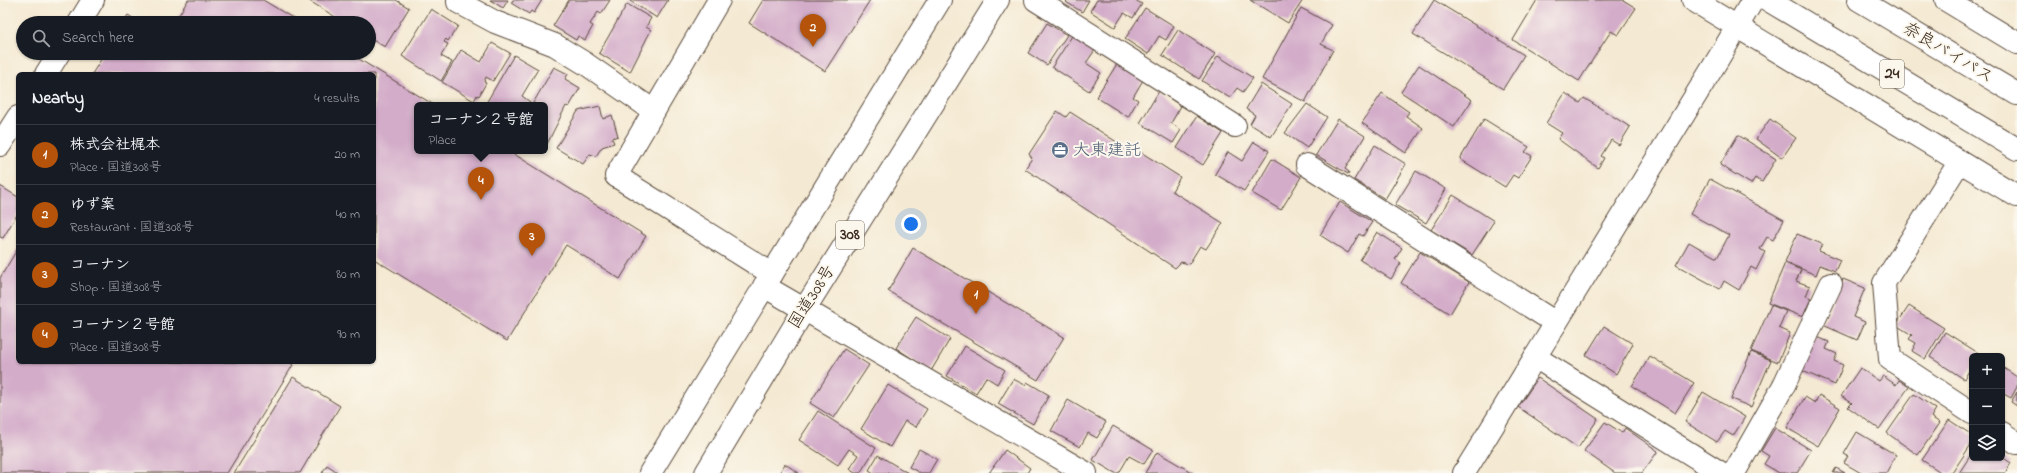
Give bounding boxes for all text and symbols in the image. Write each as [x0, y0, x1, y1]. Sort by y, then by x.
pin: 2 [800, 14, 826, 47]
search box [16, 16, 376, 60]
street label: 奈良バイパス [1898, 16, 1998, 90]
icon: search [30, 27, 52, 49]
text: Search here [62, 27, 134, 49]
road number: 24 [1880, 60, 1904, 88]
text: Nearby [32, 86, 84, 111]
text: 4 results [314, 89, 360, 108]
popup [414, 102, 548, 154]
text: コーナン２号館 [428, 109, 534, 131]
text: Place [428, 131, 456, 150]
text: 株式会社梶本 [70, 134, 160, 156]
place label: 大東建託 [1073, 138, 1141, 163]
office icon: 大東建託 [1050, 140, 1070, 160]
text: 1 [43, 145, 47, 164]
text: 20 m [335, 145, 360, 164]
text: Place · 国道308号 [70, 158, 162, 177]
pin: 4 [468, 167, 494, 200]
text: ゆず案 [70, 194, 115, 216]
text: 2 [42, 205, 48, 224]
text: 40 m [336, 205, 360, 224]
your location [901, 214, 921, 234]
text: Restaurant · 国道308号 [70, 218, 194, 237]
road number: 308 [836, 221, 864, 249]
pin: 3 [519, 223, 545, 256]
text: コーナン [70, 254, 130, 276]
street label: 国道308号 [782, 260, 842, 334]
text: 3 [42, 265, 48, 284]
text: 80 m [336, 265, 360, 284]
text: Shop · 国道308号 [70, 278, 162, 297]
pin: 1 [963, 281, 989, 314]
text: コーナン２号館 [70, 314, 175, 336]
text: 4 [42, 325, 48, 344]
text: 90 m [337, 325, 360, 344]
text: Place · 国道308号 [70, 338, 162, 357]
map controls [1969, 353, 2005, 461]
button: + [1969, 353, 2005, 389]
button: − [1969, 389, 2005, 425]
button: layers [1969, 425, 2005, 461]

